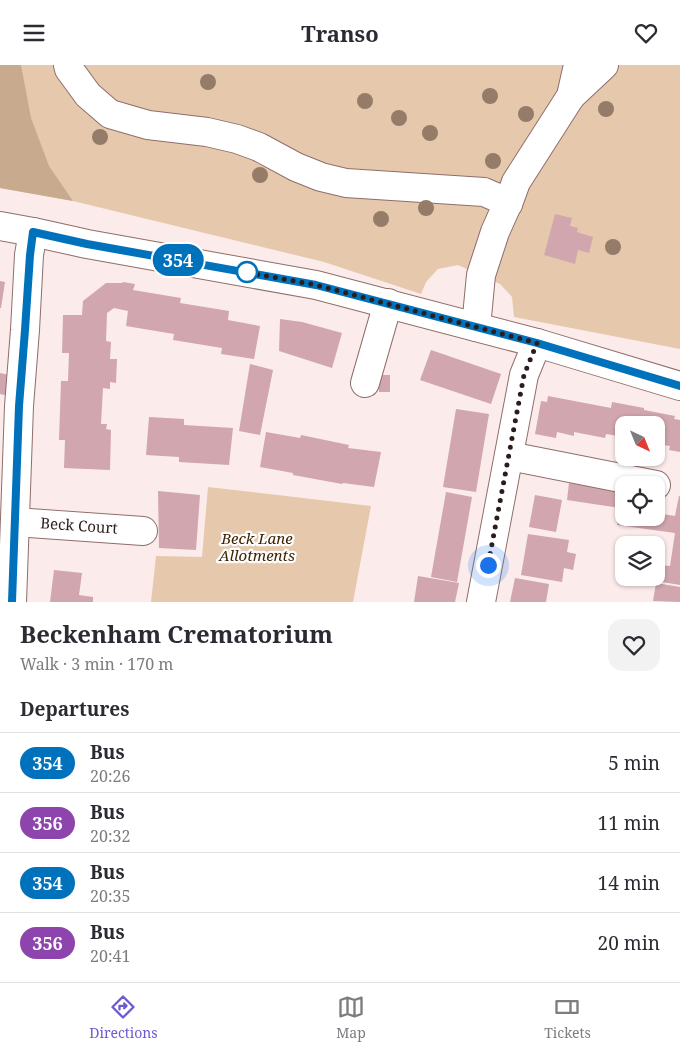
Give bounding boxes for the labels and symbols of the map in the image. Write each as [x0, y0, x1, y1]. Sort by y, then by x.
line badge: 354 [149, 244, 207, 276]
unlabelled marker [236, 261, 258, 283]
north arrow [615, 416, 665, 466]
street label: Beck Court [40, 512, 118, 538]
park label: Beck Lane Allotments [218, 528, 295, 565]
your location [476, 553, 501, 578]

